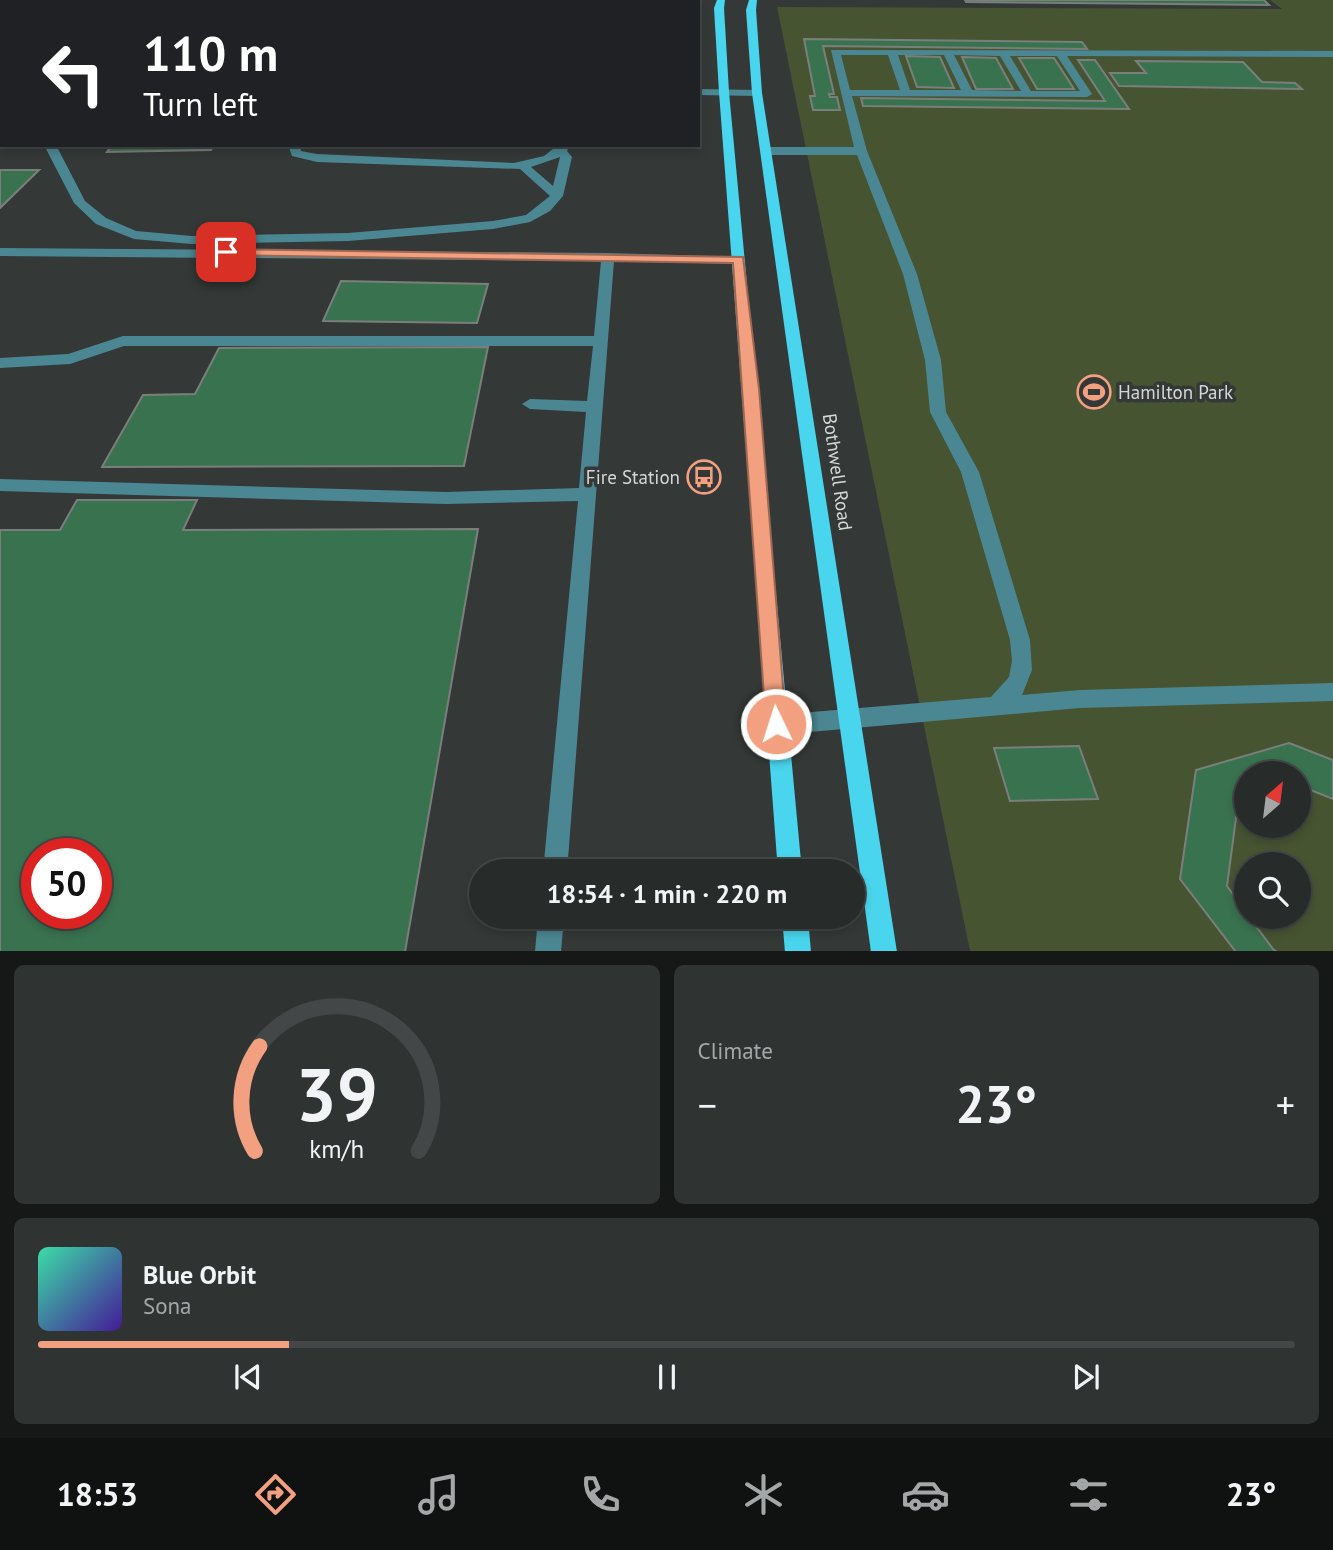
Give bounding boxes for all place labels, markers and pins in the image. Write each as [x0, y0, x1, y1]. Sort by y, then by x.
pin [196, 222, 256, 282]
sports icon: Hamilton Park [1075, 373, 1113, 411]
place label: Hamilton Park [1118, 380, 1233, 404]
bus stop icon: Fire Station [685, 458, 723, 496]
place label: Fire Station [586, 465, 680, 489]

